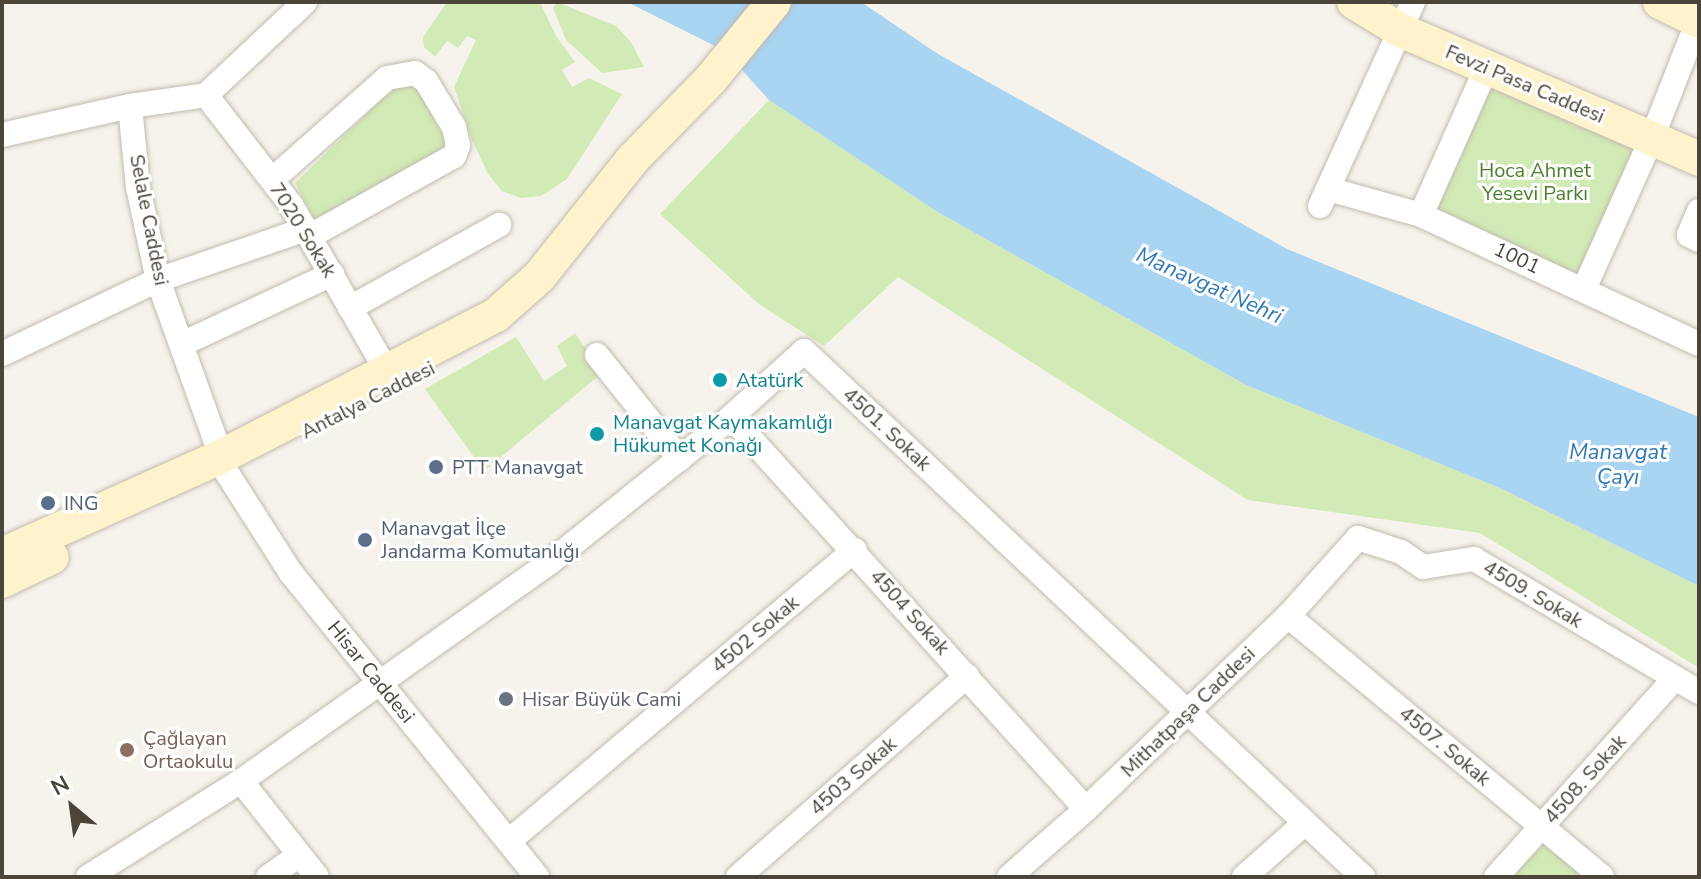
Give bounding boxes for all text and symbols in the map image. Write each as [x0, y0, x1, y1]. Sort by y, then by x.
street label: Fevzi Pasa Caddesi [1442, 40, 1608, 128]
street label: Selale Caddesi [125, 152, 173, 288]
park label: Hoca Ahmet Yesevi Parkı [1479, 158, 1591, 205]
street label: 7020 Sokak [264, 178, 342, 282]
street label: 1001 [1490, 237, 1544, 279]
water label: Manavgat Nehri [1132, 242, 1286, 330]
street label: Antalya Caddesi [297, 356, 439, 444]
place label: Atatürk [736, 368, 803, 392]
marker: Atatürk [711, 371, 729, 389]
street label: 4501. Sokak [838, 382, 936, 476]
place label: Manavgat Kaymakamlığı Hükumet Konağı [613, 410, 833, 457]
marker: Manavgat Kaymakamlığı Hükumet Konağı [588, 425, 606, 443]
water label: Manavgat Çayı [1569, 439, 1667, 490]
place label: PTT Manavgat [452, 455, 583, 479]
marker: PTT Manavgat [427, 458, 445, 476]
place label: ING [64, 491, 98, 515]
marker: ING [39, 494, 57, 512]
place label: Manavgat İlçe Jandarma Komutanlığı [381, 516, 579, 563]
marker: Manavgat İlçe Jandarma Komutanlığı [356, 531, 374, 549]
street label: 4509. Sokak [1479, 555, 1587, 633]
street label: 4504 Sokak [865, 564, 955, 660]
street label: 4502 Sokak [706, 590, 804, 678]
street label: Hisar Caddesi [323, 616, 419, 728]
street label: Mithatpaşa Caddesi [1116, 642, 1260, 782]
place label: Hisar Büyük Cami [522, 687, 681, 711]
marker: Hisar Büyük Cami [497, 690, 515, 708]
street label: 4507. Sokak [1395, 701, 1495, 791]
place label: Çağlayan Ortaokulu [143, 726, 233, 773]
street label: 4508. Sokak [1539, 729, 1631, 829]
street label: 4503 Sokak [805, 732, 901, 820]
marker: Çağlayan Ortaokulu [118, 741, 136, 759]
north arrow [32, 767, 112, 847]
text: N [46, 769, 75, 803]

